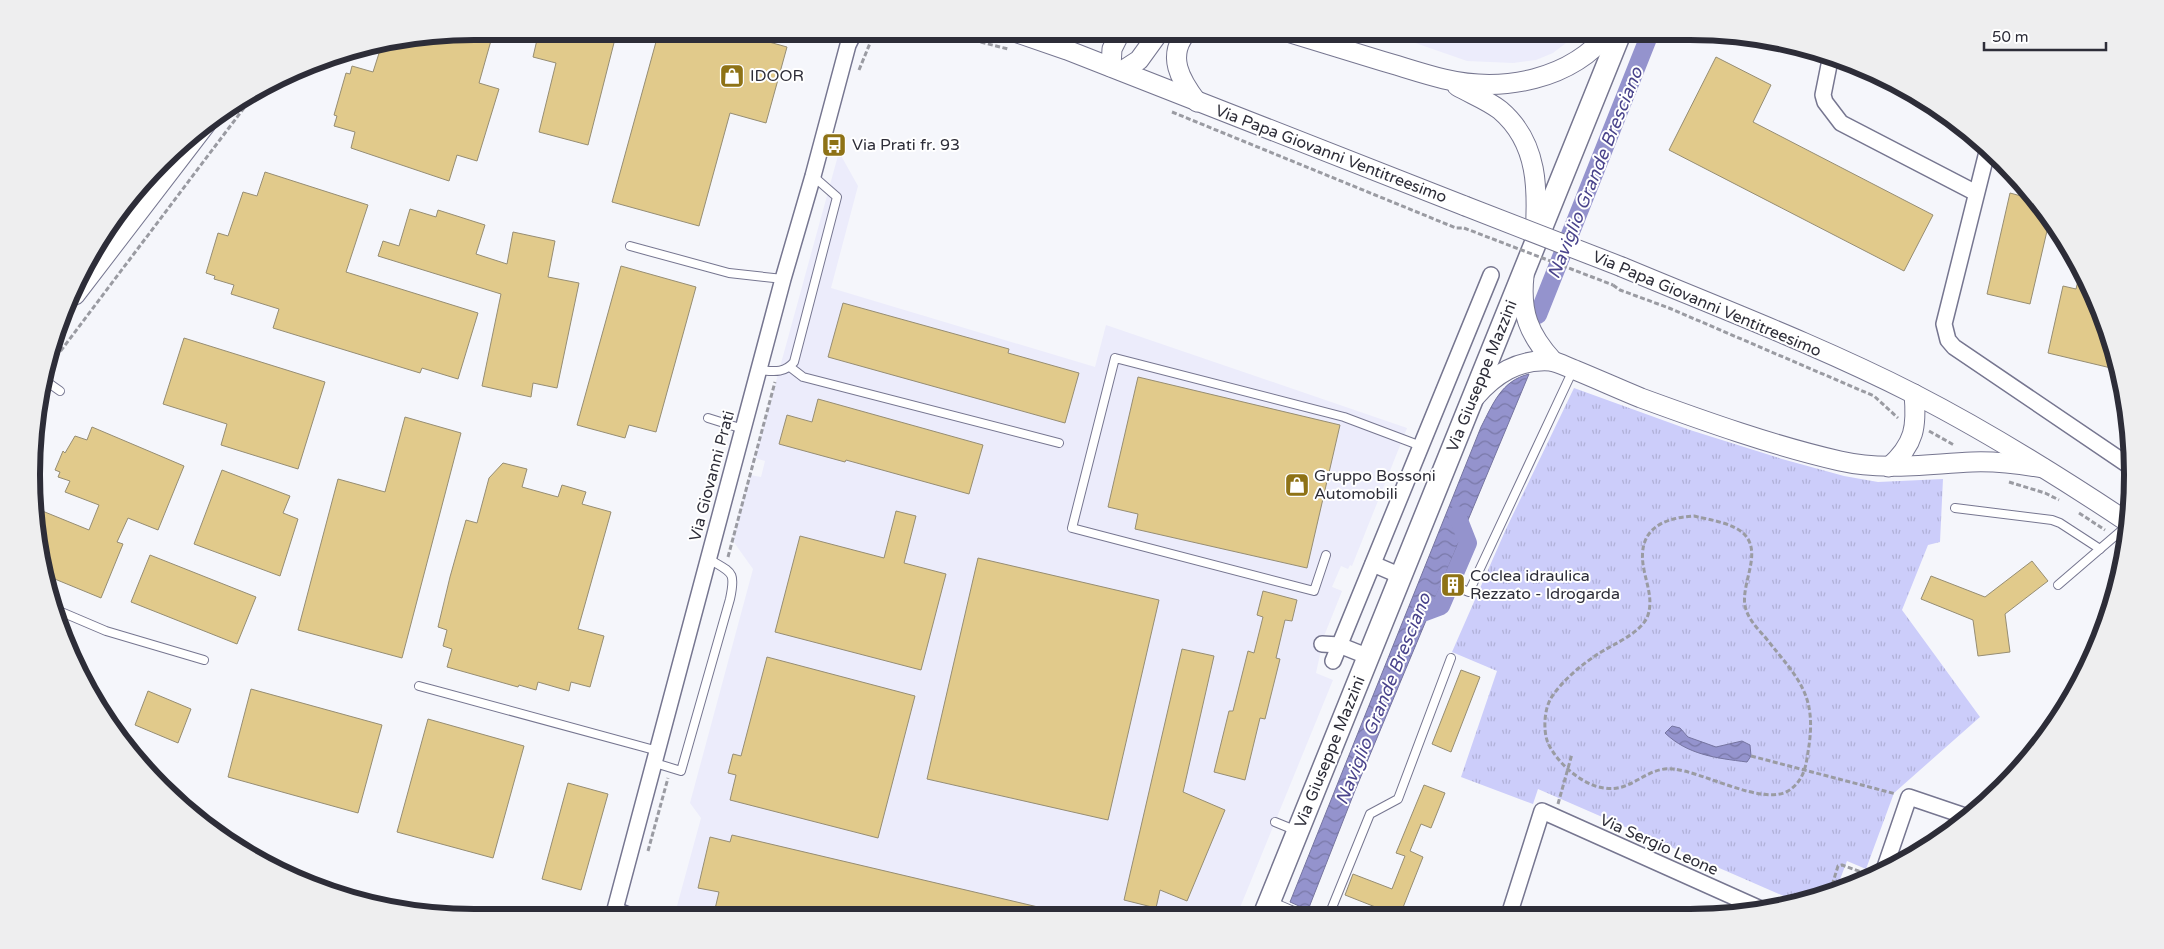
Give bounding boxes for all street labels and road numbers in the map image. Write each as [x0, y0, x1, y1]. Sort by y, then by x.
street label: Via Papa Giovanni Ventitreesimo [1212, 100, 1450, 208]
street label: Via Papa Giovanni Ventitreesimo [1590, 247, 1824, 361]
street label: Via Giuseppe Mazzini [1442, 297, 1522, 455]
street label: Via Giovanni Prati [685, 408, 739, 544]
street label: Via Giuseppe Mazzini [1290, 673, 1370, 831]
street label: Via Sergio Leone [1597, 810, 1721, 880]

